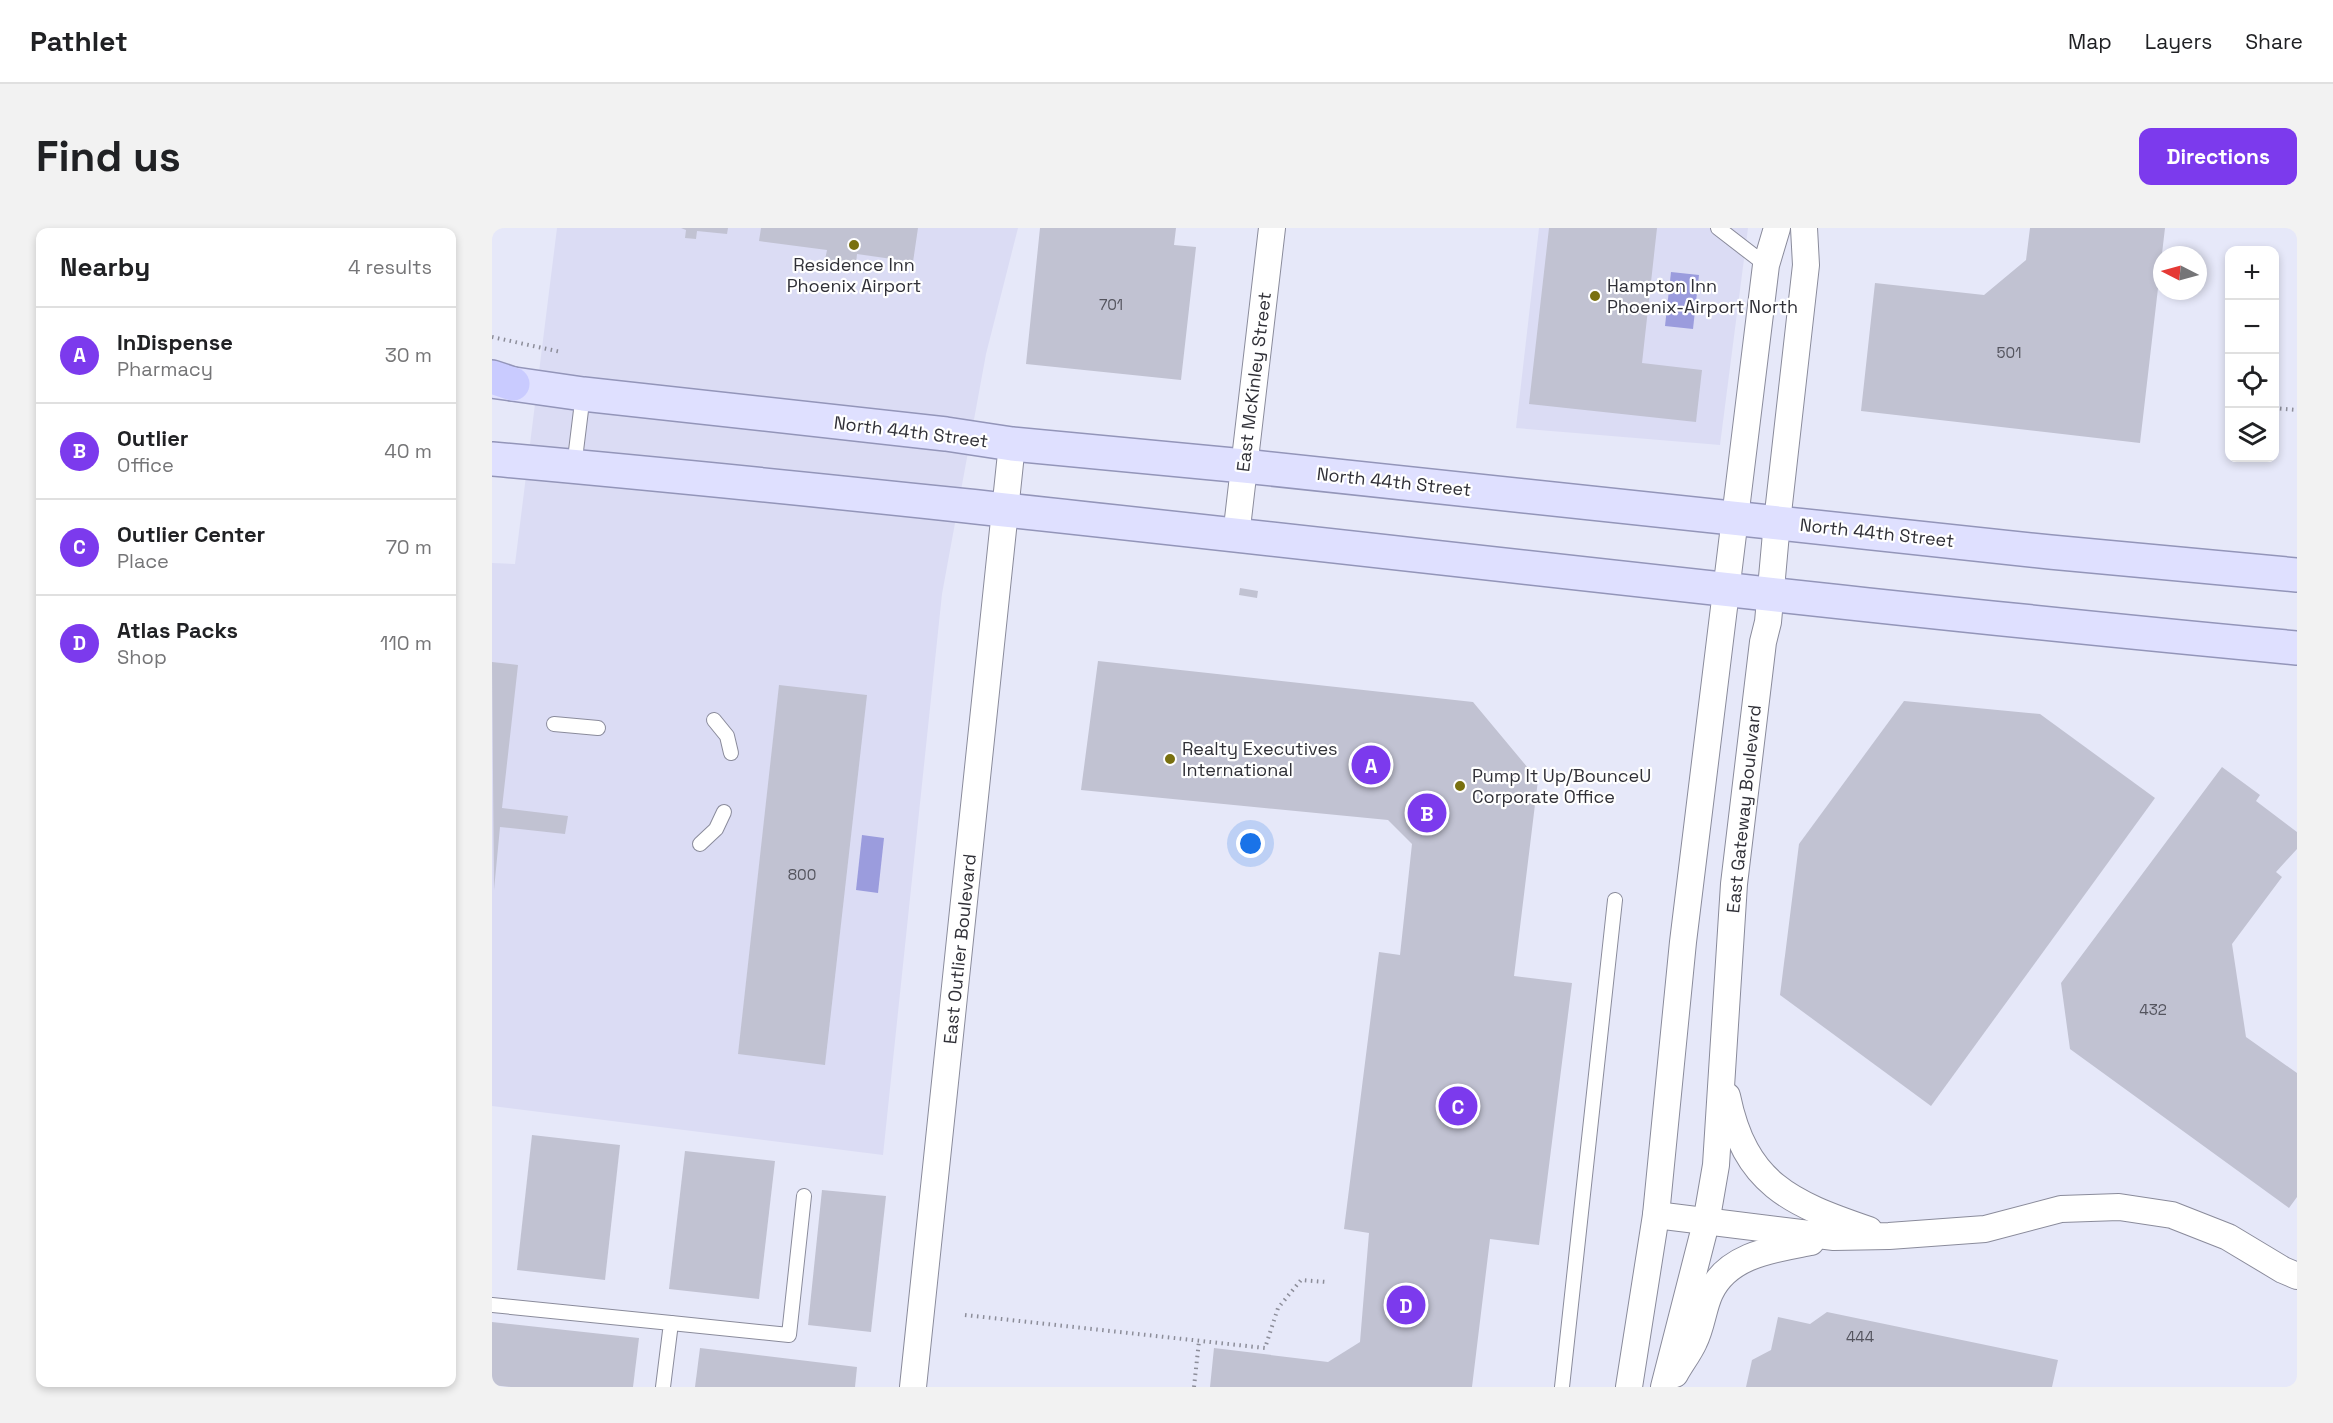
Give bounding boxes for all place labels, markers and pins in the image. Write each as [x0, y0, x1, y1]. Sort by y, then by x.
marker: Residence Inn Phoenix Airport [847, 238, 861, 252]
place label: Residence Inn Phoenix Airport [787, 253, 921, 297]
place label: Hampton Inn Phoenix-Airport North [1607, 274, 1798, 318]
marker: Hampton Inn Phoenix-Airport North [1588, 289, 1602, 303]
place label: Realty Executives International [1182, 737, 1338, 781]
pin: A [1352, 742, 1390, 788]
marker: Realty Executives International [1163, 752, 1177, 766]
place label: Pump It Up/BounceU Corporate Office [1472, 764, 1651, 808]
marker: Pump It Up/BounceU Corporate Office [1453, 779, 1467, 793]
pin: B [1408, 790, 1446, 836]
pin: C [1438, 1084, 1478, 1128]
pin: D [1386, 1282, 1426, 1328]

